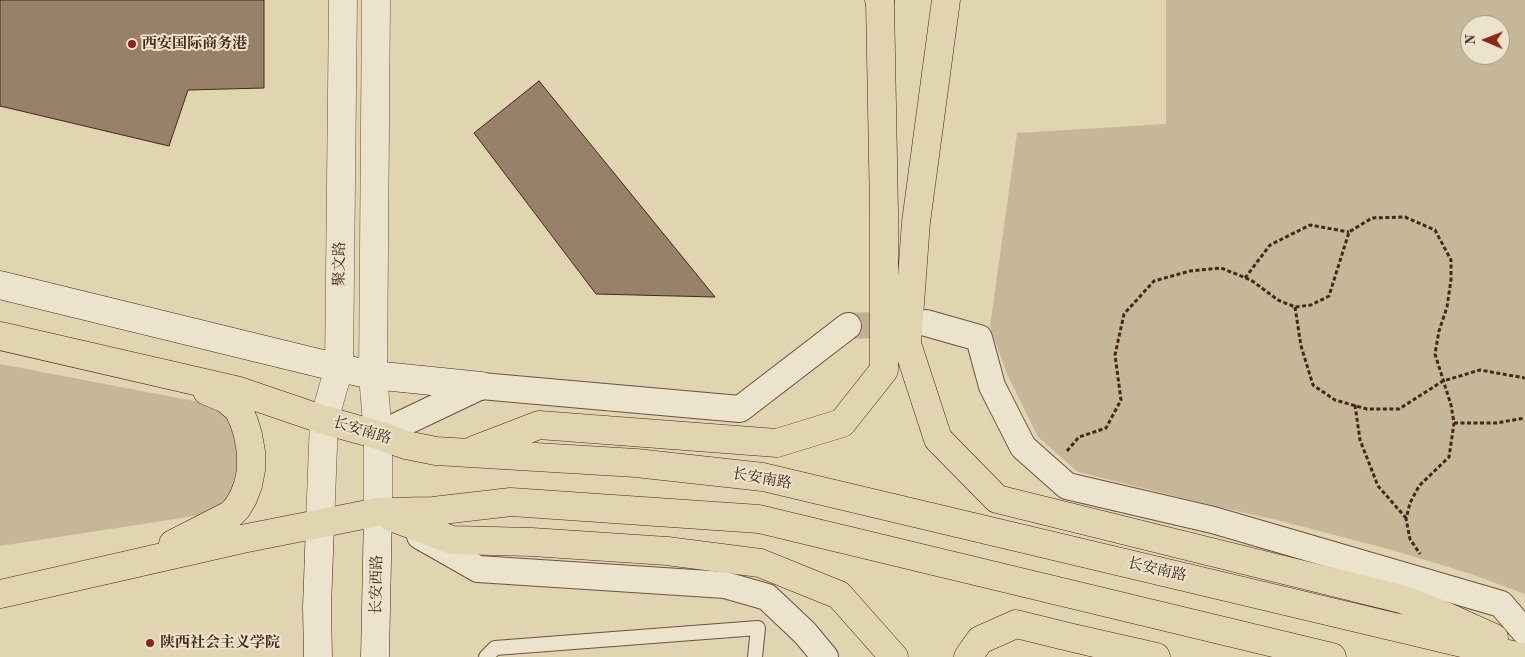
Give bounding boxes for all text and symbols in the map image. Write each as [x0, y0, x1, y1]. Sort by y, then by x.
north arrow [1460, 15, 1510, 65]
text: N [1464, 34, 1478, 45]
place label: 西安国际商务港 [142, 35, 247, 53]
marker: 西安国际商务港 [126, 38, 138, 50]
street label: 聚文路 [331, 241, 349, 287]
street label: 长安南路 [331, 414, 393, 448]
street label: 长安南路 [731, 465, 793, 493]
street label: 长安南路 [1126, 554, 1188, 586]
street label: 长安西路 [367, 555, 387, 615]
place label: 陕西社会主义学院 [160, 634, 280, 652]
marker: 陕西社会主义学院 [144, 637, 156, 649]

